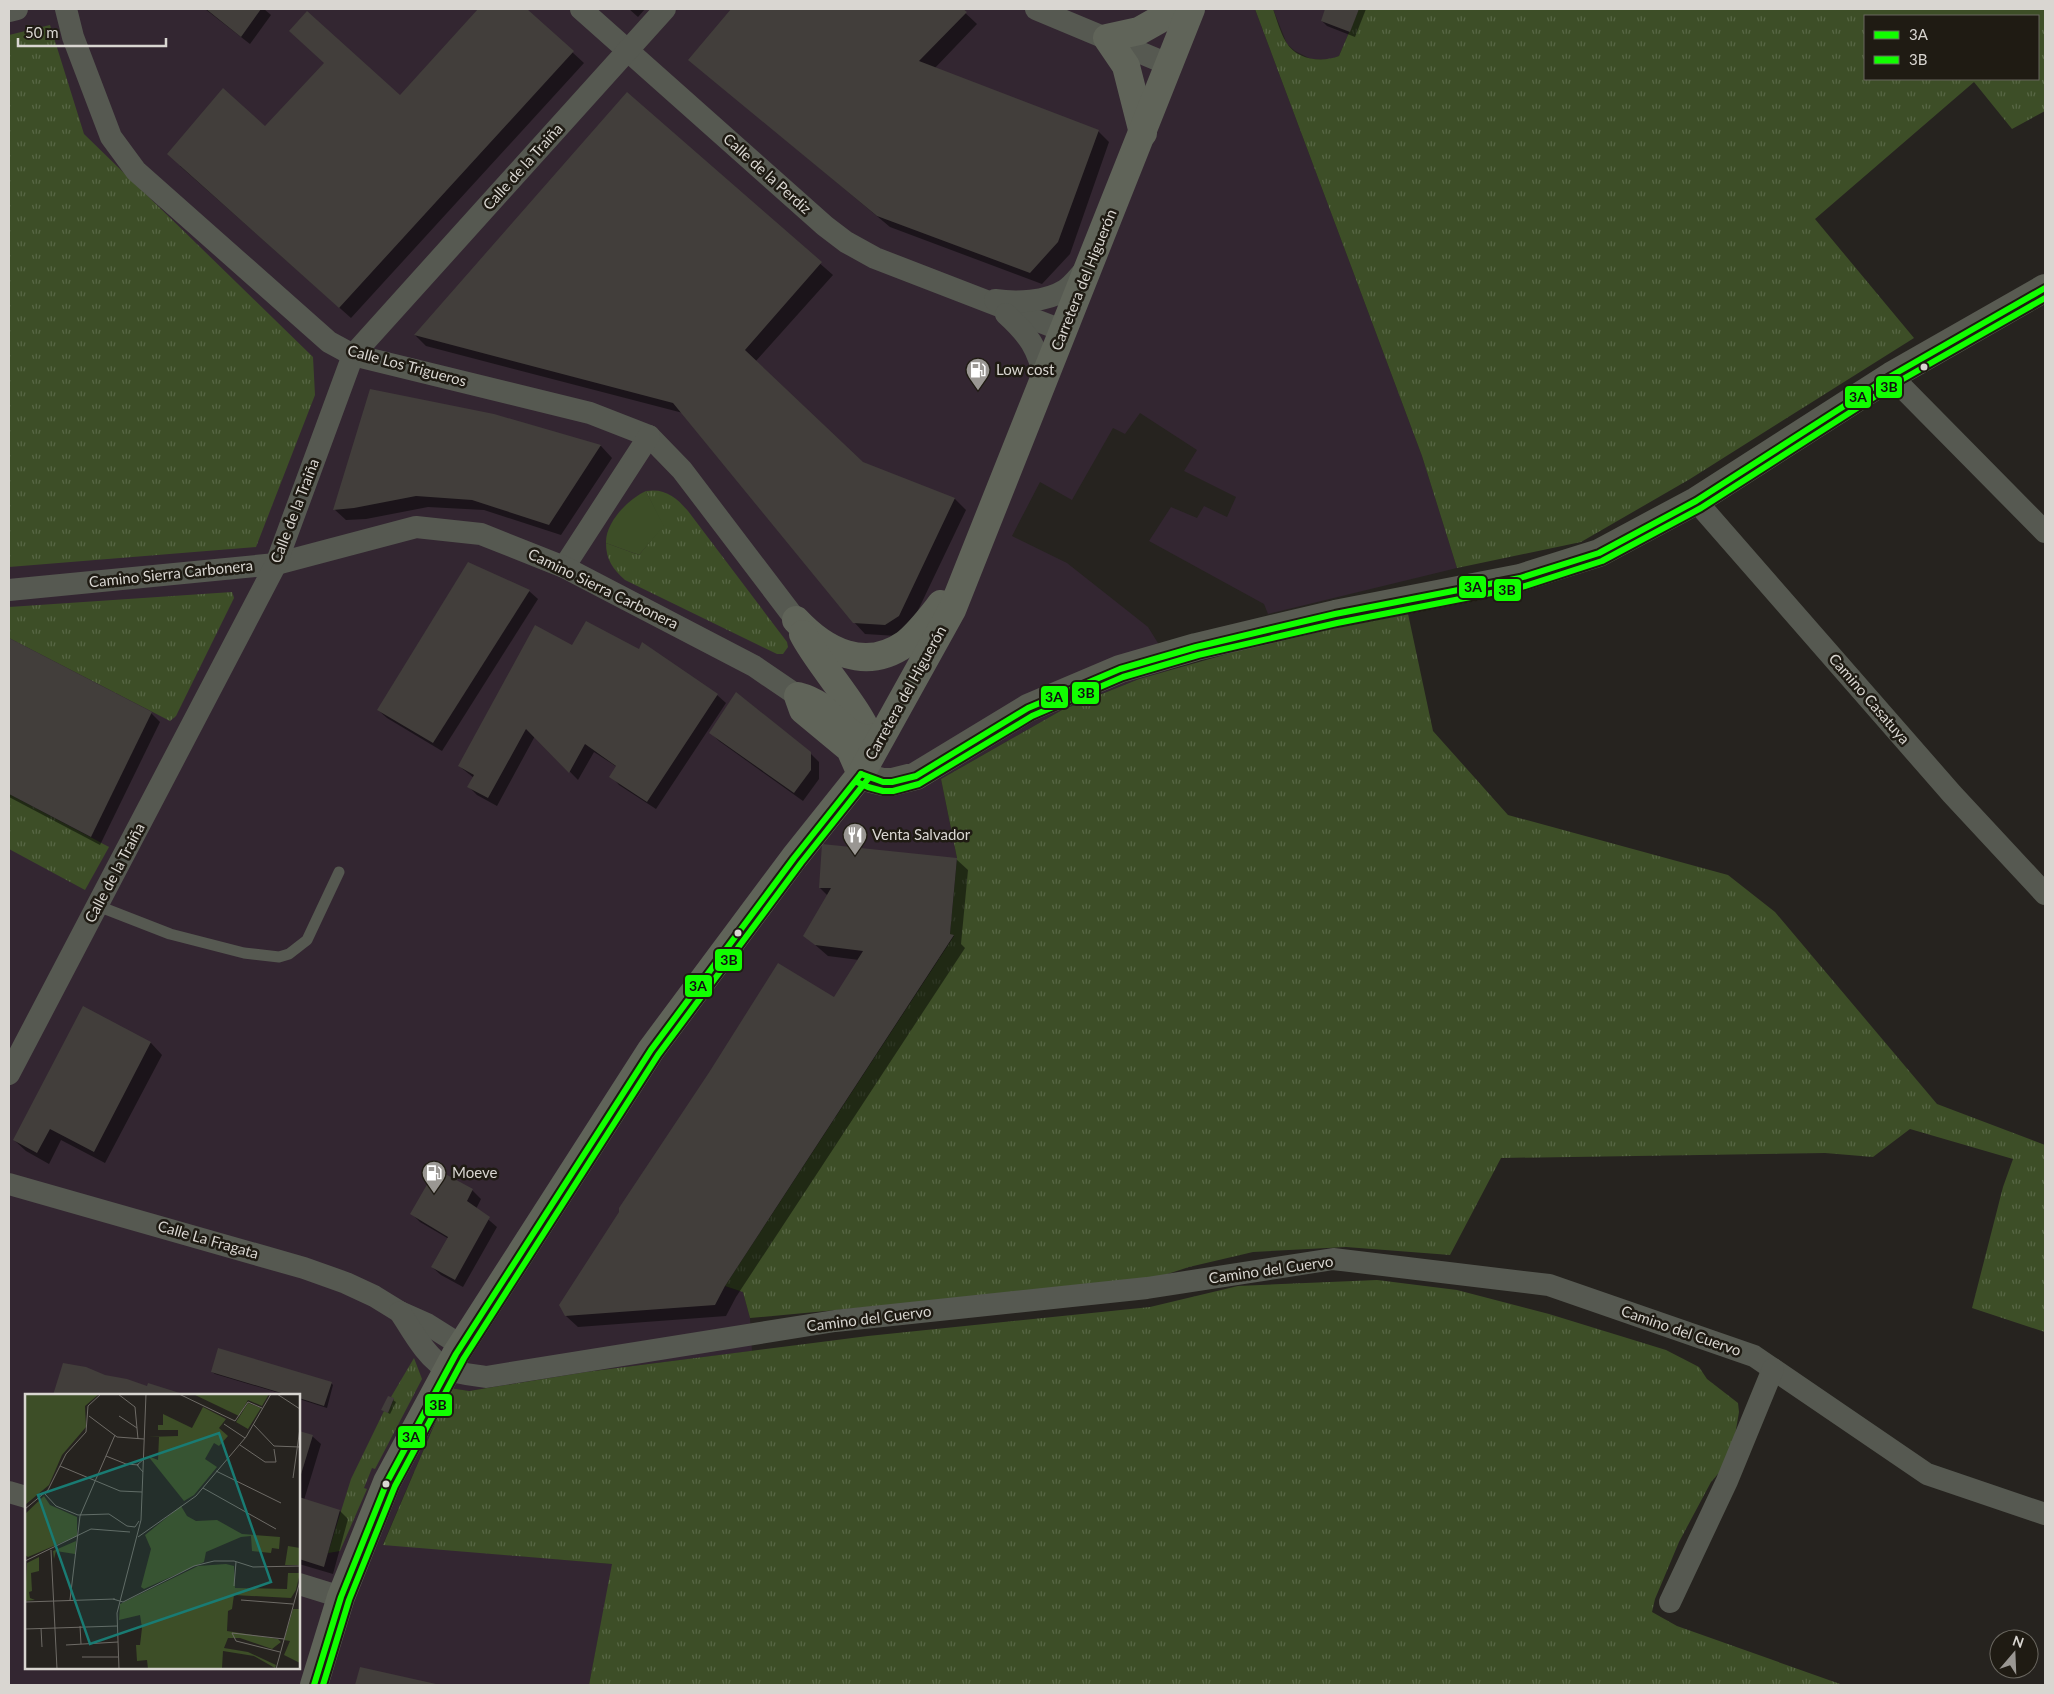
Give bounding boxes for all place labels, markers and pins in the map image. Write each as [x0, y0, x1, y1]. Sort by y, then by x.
fuel station icon: Low cost [965, 357, 991, 391]
place label: Low cost [996, 360, 1055, 378]
unlabelled marker [1919, 362, 1929, 372]
restaurant icon: Venta Salvador [842, 822, 868, 856]
place label: Venta Salvador [872, 825, 971, 843]
unlabelled marker [733, 928, 743, 938]
fuel station icon: Moeve [421, 1160, 447, 1194]
place label: Moeve [452, 1163, 497, 1181]
unlabelled marker [381, 1479, 391, 1489]

